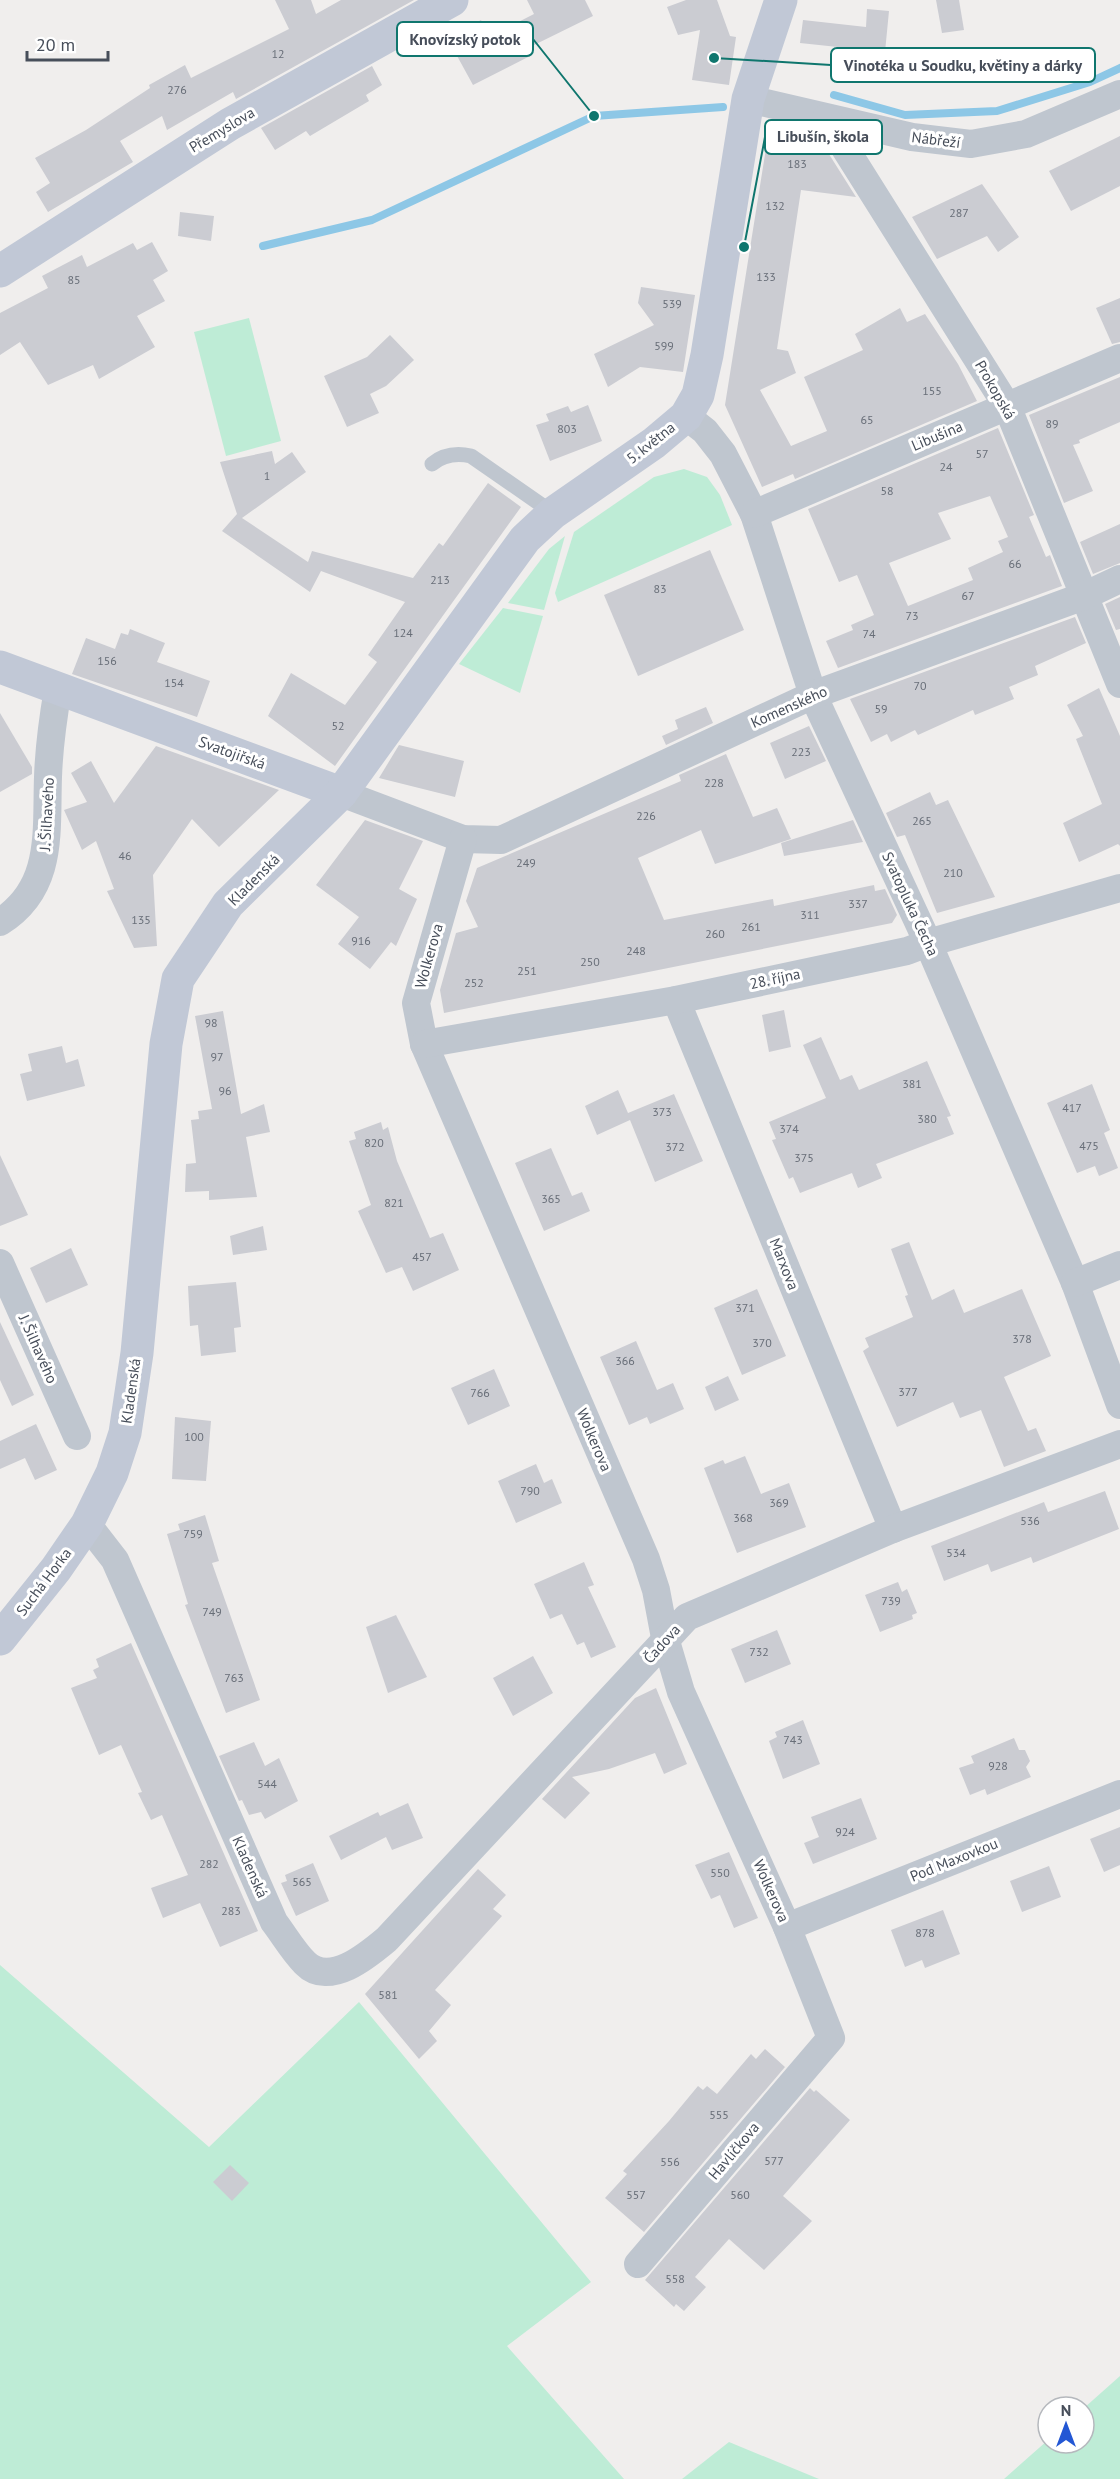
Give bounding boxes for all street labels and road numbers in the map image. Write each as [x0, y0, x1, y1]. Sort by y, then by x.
street label: Přemyslova [186, 103, 258, 157]
street label: Nábřeží [911, 127, 961, 152]
street label: Prokopská [971, 357, 1020, 423]
street label: Libušina [908, 416, 965, 455]
street label: 5. května [622, 418, 679, 468]
street label: Komenského [748, 681, 830, 732]
street label: Svatojiřská [196, 732, 268, 773]
street label: J. Šilhavého [35, 777, 58, 852]
street label: Svatopluka Čecha [878, 849, 943, 959]
street label: Kladenská [224, 850, 284, 910]
street label: Wolkerova [410, 921, 447, 990]
street label: 28. října [748, 964, 802, 993]
street label: Marxova [765, 1235, 803, 1293]
street label: J. Šilhavého [14, 1311, 62, 1386]
street label: Kladenská [117, 1357, 144, 1425]
street label: Wolkerova [573, 1406, 616, 1474]
street label: Suchá Horka [12, 1544, 75, 1619]
street label: Čadova [639, 1620, 684, 1667]
street label: Kladenská [228, 1833, 273, 1901]
street label: Pod Maxovkou [907, 1833, 1000, 1886]
street label: Wolkerova [749, 1857, 794, 1925]
street label: Havlíčkova [704, 2118, 763, 2183]

